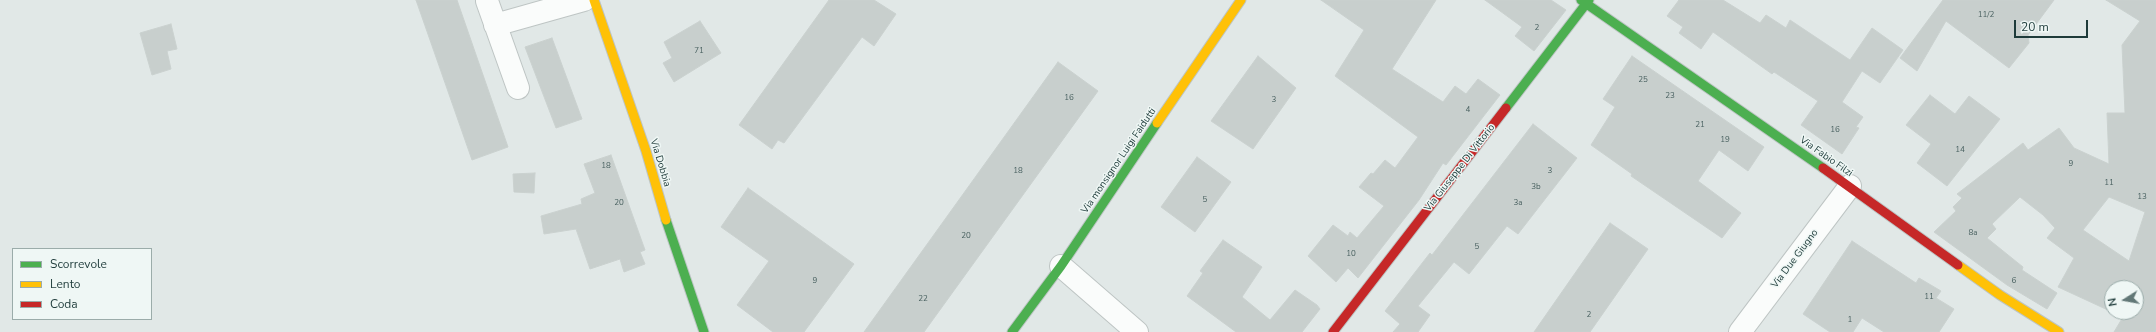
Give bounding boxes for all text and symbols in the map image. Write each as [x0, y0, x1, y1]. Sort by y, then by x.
house number: 11/2 [1978, 10, 1994, 20]
scale bar [2016, 12, 2090, 38]
text: 20 m [2021, 19, 2049, 35]
house number: 2 [1535, 23, 1539, 33]
house number: 71 [694, 46, 704, 56]
house number: 25 [1638, 75, 1648, 85]
house number: 23 [1665, 91, 1675, 101]
house number: 16 [1064, 93, 1074, 103]
house number: 3 [1272, 95, 1276, 105]
house number: 4 [1466, 105, 1470, 115]
street label: Via monsignor Luigi Faidutti [1079, 106, 1159, 216]
house number: 21 [1695, 120, 1705, 130]
street label: Via Giuseppe Di Vittorio [1422, 122, 1498, 214]
house number: 16 [1830, 125, 1840, 135]
street label: Via Fabio Filzi [1797, 134, 1855, 180]
house number: 19 [1720, 135, 1730, 145]
street label: Via Dobbia [647, 138, 673, 188]
house number: 14 [1955, 145, 1965, 155]
house number: 9 [2069, 159, 2073, 169]
house number: 18 [601, 161, 611, 171]
house number: 18 [1013, 166, 1023, 176]
house number: 3 [1548, 166, 1552, 176]
house number: 11 [2104, 178, 2114, 188]
house number: 3b [1531, 182, 1541, 192]
house number: 13 [2137, 192, 2147, 202]
house number: 5 [1203, 195, 1207, 205]
house number: 20 [614, 198, 624, 208]
house number: 3a [1513, 198, 1523, 208]
street label: Via Due Giugno [1769, 227, 1821, 291]
house number: 8a [1968, 228, 1978, 238]
house number: 20 [961, 231, 971, 241]
house number: 5 [1475, 242, 1479, 252]
legend [12, 248, 152, 320]
house number: 10 [1346, 249, 1356, 259]
text: Scorrevole [50, 256, 107, 272]
text: Lento [50, 276, 80, 292]
house number: 9 [813, 276, 817, 286]
house number: 6 [2012, 276, 2016, 286]
north arrow [2104, 280, 2144, 320]
house number: 11 [1924, 292, 1934, 302]
house number: 22 [918, 294, 928, 304]
text: Coda [50, 296, 78, 312]
text: N [2105, 297, 2121, 308]
house number: 2 [1587, 310, 1591, 320]
house number: 1 [1848, 315, 1852, 325]

